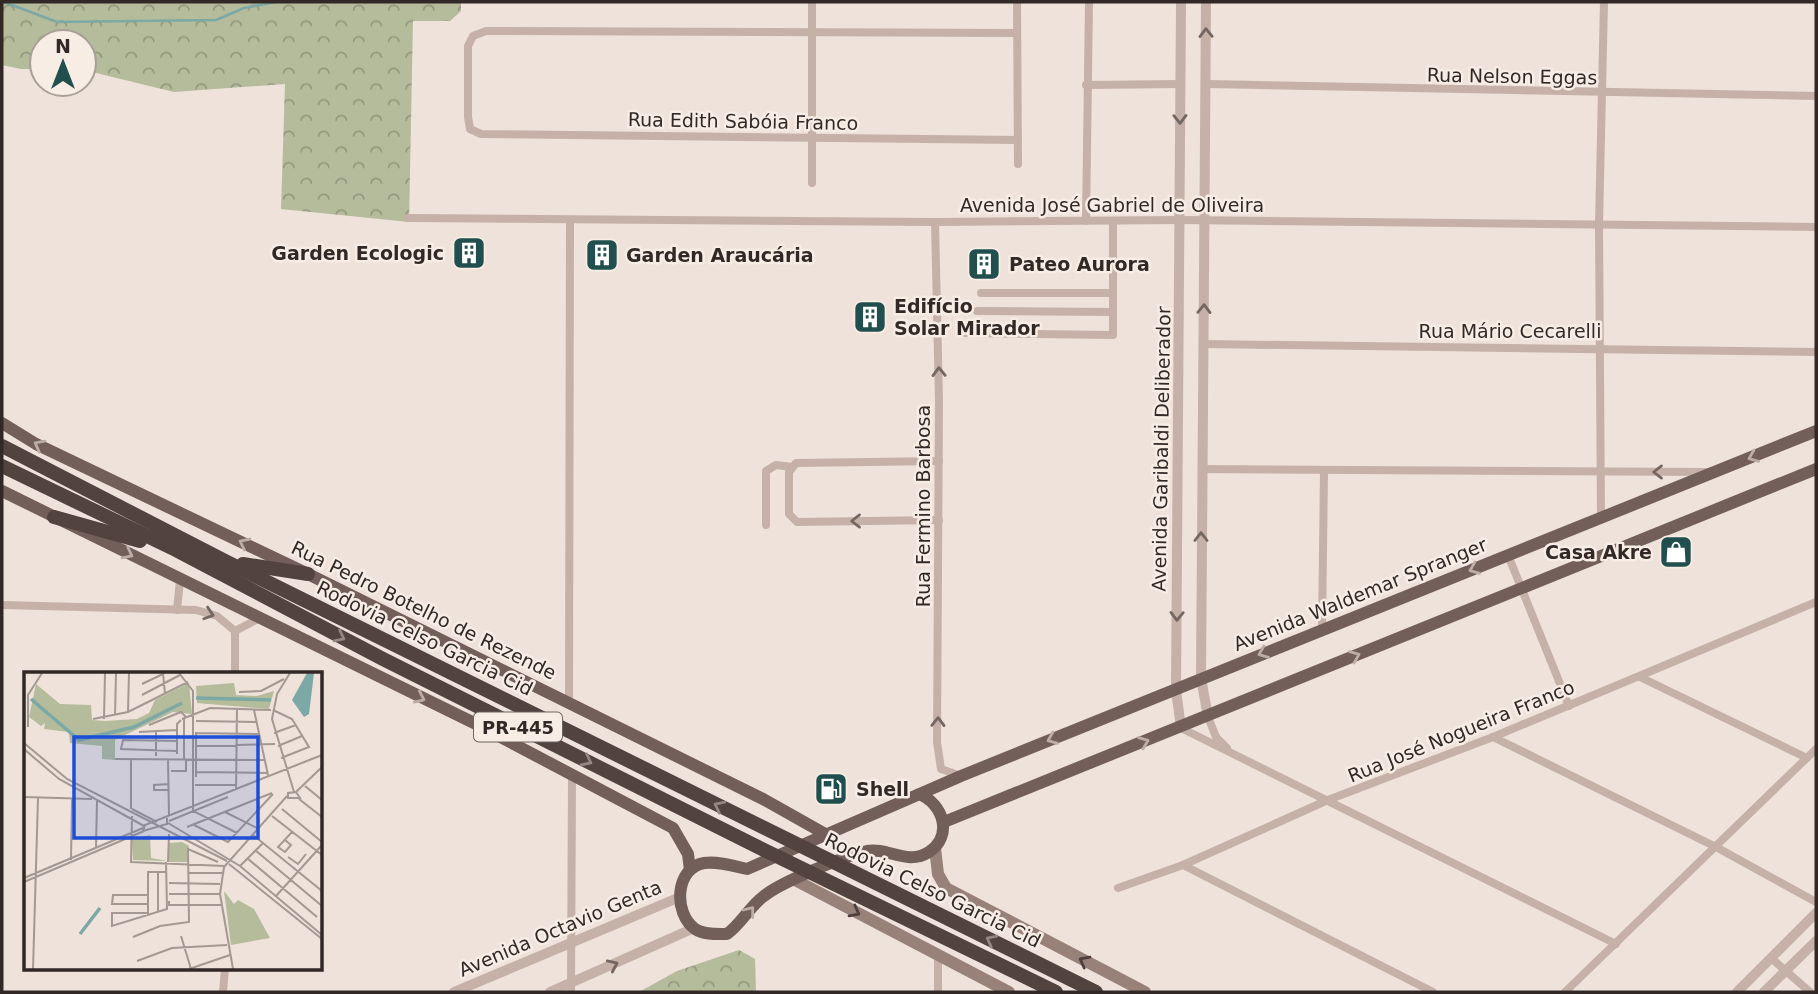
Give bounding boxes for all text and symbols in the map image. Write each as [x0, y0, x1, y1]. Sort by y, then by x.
one-way arrow [1198, 27, 1214, 37]
north arrow [28, 28, 98, 98]
text: N [55, 35, 71, 57]
street label: Rua Nelson Eggas [1427, 64, 1597, 88]
street label: Rua Edith Sabóia Franco [628, 108, 858, 134]
one-way arrow [1172, 114, 1188, 125]
street label: Avenida José Gabriel de Oliveira [960, 194, 1264, 216]
building icon: Garden Ecologic [450, 234, 488, 272]
building icon: Garden Araucária [583, 236, 621, 274]
place label: Garden Ecologic [271, 242, 444, 264]
place label: Garden Araucária [626, 244, 814, 266]
building icon: Pateo Aurora [965, 245, 1003, 283]
place label: Pateo Aurora [1009, 253, 1150, 275]
place label: Edifício Solar Mirador [894, 295, 1040, 339]
building icon: Edifício Solar Mirador [851, 298, 889, 336]
one-way arrow [1196, 303, 1212, 314]
street label: Avenida Garibaldi Deliberador [1148, 306, 1174, 592]
street label: Rua Mário Cecarelli [1419, 320, 1601, 342]
one-way arrow [931, 366, 946, 377]
street label: Rua Fermino Barbosa [912, 405, 934, 607]
one-way arrow [34, 440, 46, 453]
one-way arrow [1748, 448, 1760, 462]
one-way arrow [1652, 464, 1662, 480]
one-way arrow [850, 513, 861, 529]
one-way arrow [1193, 531, 1209, 541]
street label: Avenida Waldemar Spranger [1230, 533, 1490, 655]
shop icon: Casa Akre [1657, 533, 1695, 571]
street label: Rua Pedro Botelho de Rezende [288, 536, 560, 684]
one-way arrow [239, 538, 251, 552]
place label: Casa Akre [1545, 541, 1652, 563]
one-way arrow [121, 546, 133, 560]
one-way arrow [1468, 560, 1480, 574]
street label: Rodovia Celso Garcia Cid [313, 576, 537, 700]
one-way arrow [202, 606, 214, 621]
one-way arrow [1169, 611, 1184, 622]
one-way arrow [333, 628, 345, 642]
one-way arrow [1257, 645, 1269, 659]
one-way arrow [1348, 651, 1360, 665]
inset map [24, 672, 322, 970]
street label: Rua José Nogueira Franco [1344, 675, 1578, 787]
one-way arrow [413, 690, 425, 704]
road number: PR-445 [474, 712, 562, 742]
one-way arrow [930, 716, 946, 727]
one-way arrow [1047, 731, 1059, 745]
one-way arrow [1137, 737, 1149, 751]
one-way arrow [580, 752, 592, 766]
fuel station icon: Shell [812, 770, 850, 808]
place label: Shell [856, 778, 909, 800]
one-way arrow [714, 800, 726, 814]
street label: Rodovia Celso Garcia Cid [821, 828, 1045, 952]
street label: Avenida Octavio Genta [455, 875, 665, 981]
one-way arrow [848, 904, 860, 917]
one-way arrow [742, 907, 755, 919]
one-way arrow [986, 934, 998, 948]
one-way arrow [1079, 955, 1092, 969]
one-way arrow [606, 959, 618, 973]

